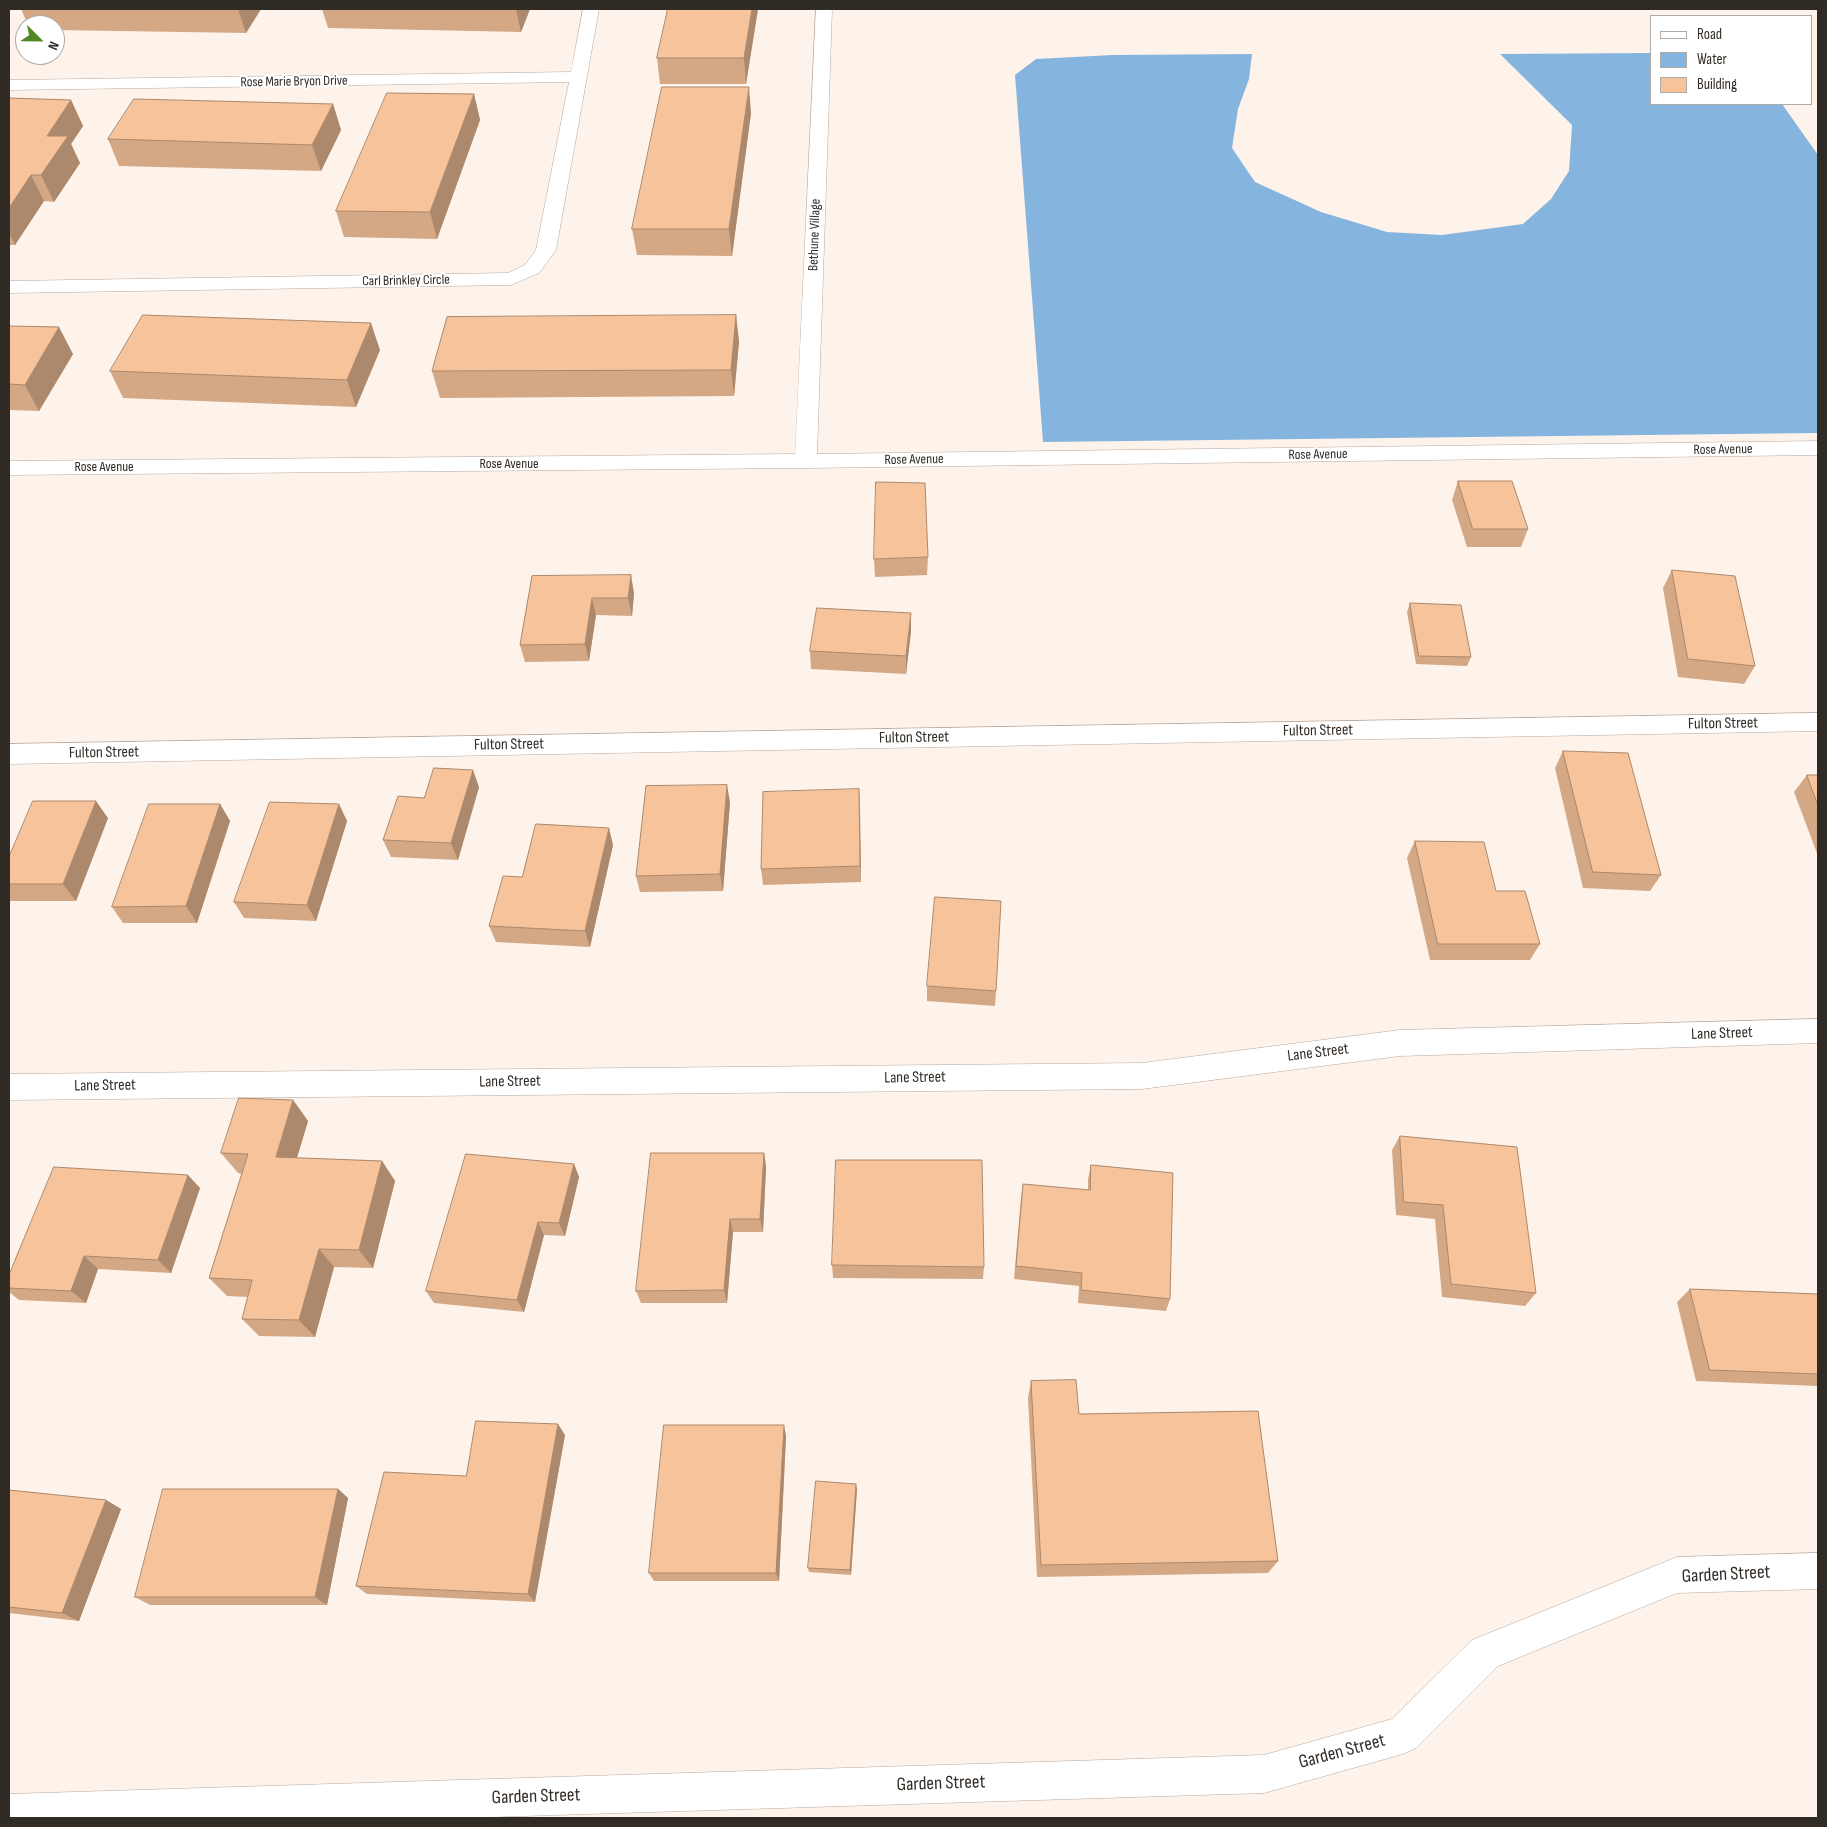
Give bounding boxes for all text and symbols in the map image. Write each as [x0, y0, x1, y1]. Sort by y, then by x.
north arrow [15, 15, 65, 65]
legend [1650, 15, 1812, 105]
text: Road [1697, 25, 1722, 44]
text: N [44, 39, 63, 52]
text: Water [1697, 50, 1727, 69]
street label: Rose Marie Bryon Drive [240, 73, 348, 91]
text: Building [1697, 75, 1737, 94]
street label: Bethune Village [805, 199, 825, 271]
street label: Carl Brinkley Circle [362, 272, 450, 290]
street label: Rose Avenue [1693, 441, 1753, 459]
street label: Rose Avenue [1288, 446, 1348, 464]
street label: Rose Avenue [884, 451, 944, 469]
street label: Rose Avenue [479, 456, 539, 472]
street label: Rose Avenue [74, 459, 134, 475]
street label: Fulton Street [1688, 714, 1758, 734]
street label: Fulton Street [1283, 721, 1353, 741]
street label: Fulton Street [879, 728, 949, 748]
street label: Fulton Street [474, 735, 544, 755]
street label: Fulton Street [69, 743, 139, 763]
street label: Lane Street [1691, 1023, 1753, 1045]
street label: Lane Street [1286, 1040, 1350, 1066]
street label: Lane Street [884, 1068, 946, 1088]
street label: Lane Street [479, 1072, 541, 1092]
street label: Lane Street [74, 1076, 136, 1096]
street label: Garden Street [1681, 1561, 1771, 1589]
street label: Garden Street [1296, 1730, 1388, 1774]
street label: Garden Street [896, 1771, 986, 1797]
street label: Garden Street [491, 1784, 581, 1810]

